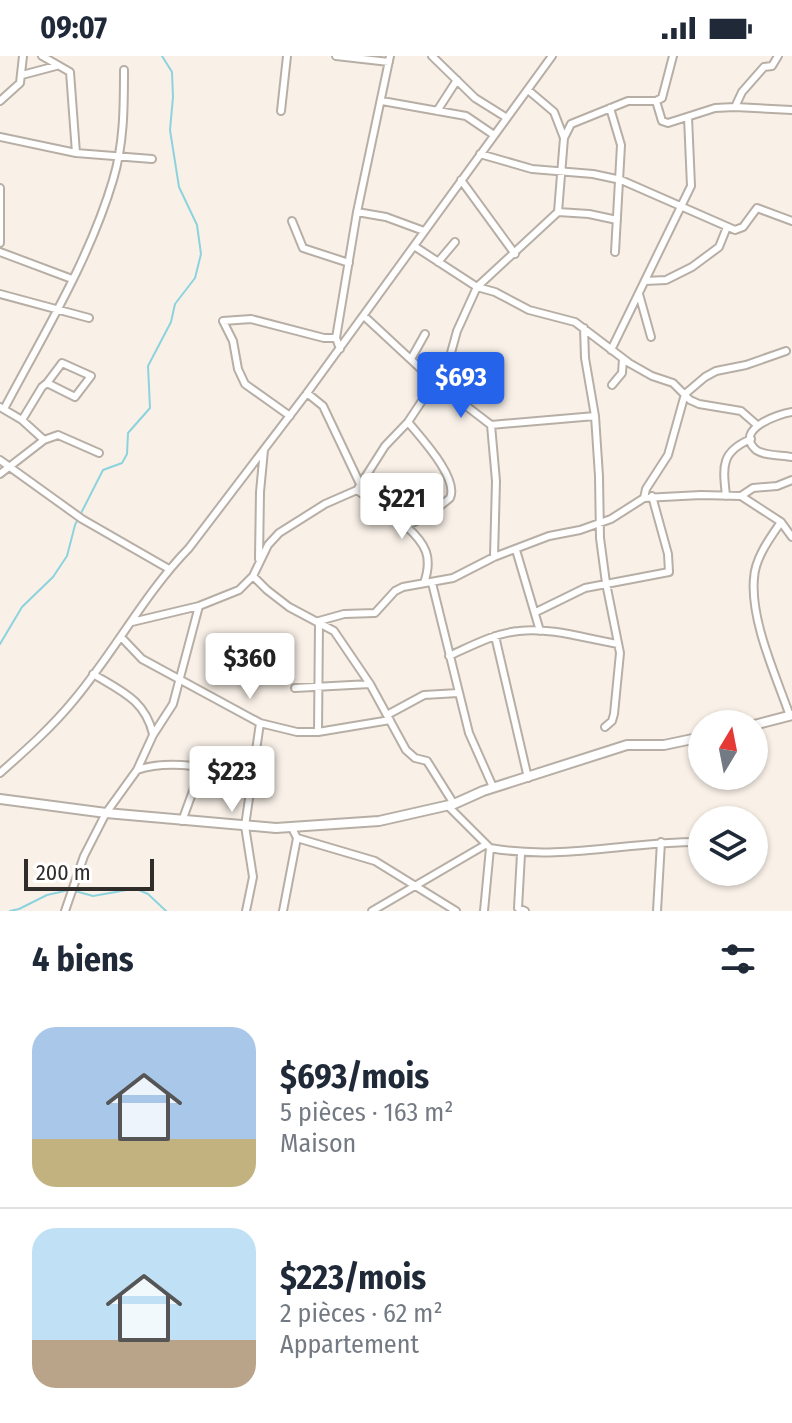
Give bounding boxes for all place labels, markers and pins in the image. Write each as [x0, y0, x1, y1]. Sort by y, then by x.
pin: $693 [414, 352, 508, 420]
pin: $221 [355, 473, 449, 541]
pin: $360 [203, 633, 297, 701]
pin: $223 [185, 746, 279, 814]

